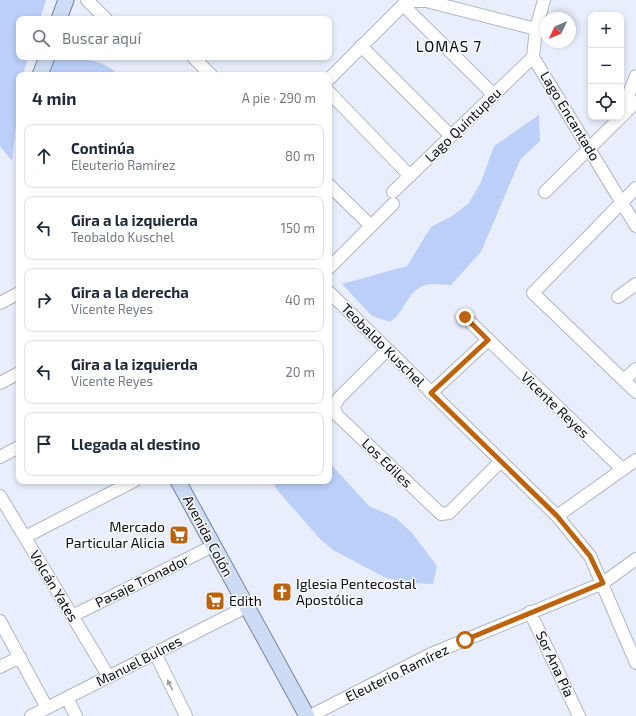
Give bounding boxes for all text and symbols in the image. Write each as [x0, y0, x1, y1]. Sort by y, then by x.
north arrow [540, 12, 576, 48]
map controls [588, 12, 624, 120]
button: + [588, 12, 624, 48]
search box [16, 16, 332, 60]
icon: search [30, 27, 52, 49]
text: Buscar aquí [62, 29, 141, 47]
district label: LOMAS 7 [416, 37, 482, 55]
button: − [588, 48, 624, 84]
street label: Lago Encantado [537, 68, 604, 164]
street label: Lago Quintupeu [421, 84, 504, 165]
button: locate [588, 84, 624, 120]
text: 4 min [32, 88, 76, 108]
text: A pie · 290 m [242, 90, 316, 106]
text: Continúa [71, 139, 134, 157]
icon: ahead [33, 145, 55, 167]
text: 80 m [285, 148, 315, 164]
text: Eleuterio Ramírez [71, 157, 176, 173]
text: Gira a la izquierda [71, 211, 198, 229]
icon: left [33, 217, 55, 239]
text: 150 m [281, 220, 315, 236]
text: Teobaldo Kuschel [71, 229, 174, 245]
text: Gira a la derecha [71, 283, 189, 301]
icon: right [33, 289, 55, 311]
text: 40 m [285, 292, 315, 308]
street label: Teobaldo Kuschel [338, 299, 429, 390]
text: Vicente Reyes [71, 301, 153, 317]
route end [456, 308, 474, 326]
text: Gira a la izquierda [71, 355, 198, 373]
icon: left [33, 361, 55, 383]
text: 20 m [286, 364, 315, 380]
street label: Vicente Reyes [518, 368, 593, 441]
text: Vicente Reyes [71, 373, 153, 389]
icon: arrive [33, 433, 55, 455]
street label: Los Ediles [359, 434, 416, 491]
text: Llegada al destino [71, 435, 200, 453]
street label: Avenida Colón [180, 492, 237, 579]
place label: Mercado Particular Alicia [66, 518, 165, 551]
supermarket icon: Mercado Particular Alicia [168, 524, 190, 546]
street label: Volcán Yates [26, 547, 82, 625]
street label: Pasaje Tronador [92, 550, 192, 611]
place label: Iglesia Pentecostal Apostólica [296, 575, 417, 608]
church icon: Iglesia Pentecostal Apostólica [271, 581, 293, 603]
supermarket icon: Edith [204, 590, 226, 612]
place label: Edith [229, 592, 262, 609]
street label: Sor Ana Pía [533, 628, 578, 700]
route start [456, 631, 474, 649]
street label: Manuel Bulnes [93, 632, 185, 689]
street label: Eleuterio Ramírez [342, 640, 451, 705]
one-way arrow [167, 679, 174, 690]

